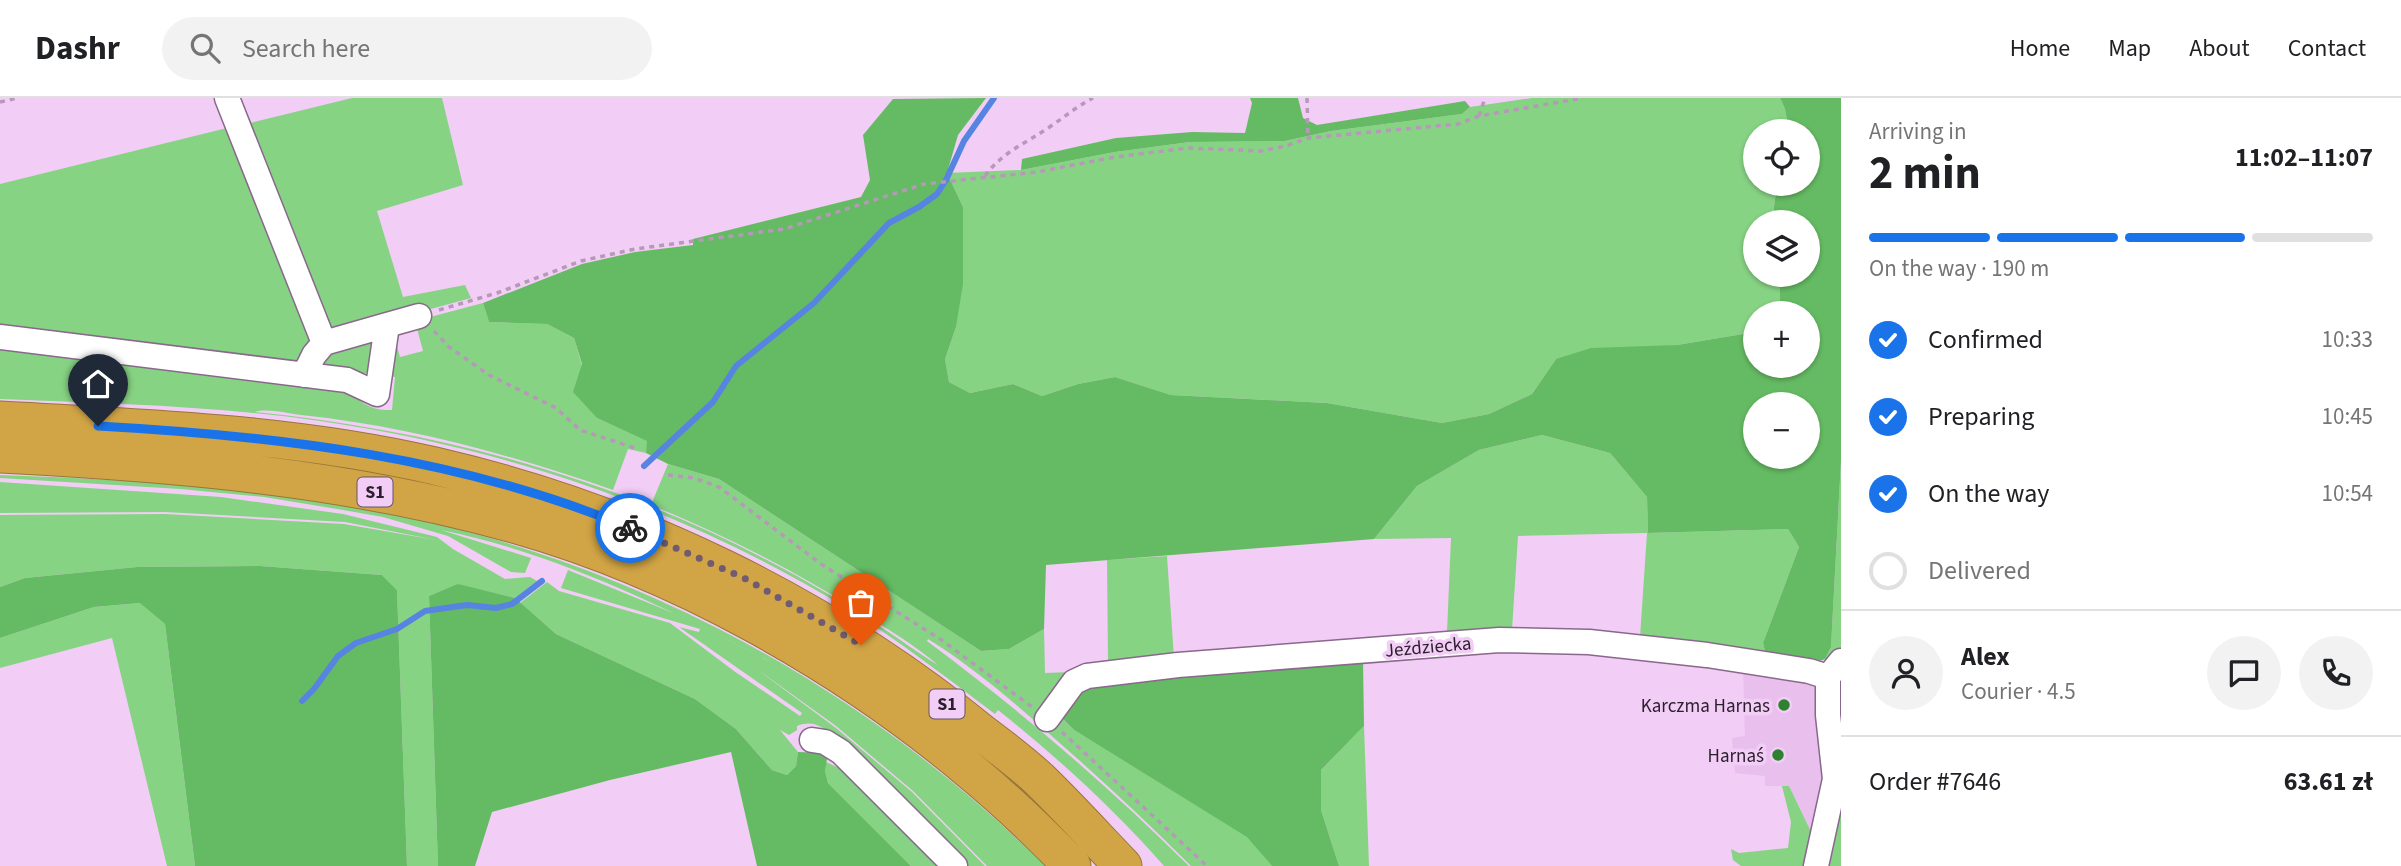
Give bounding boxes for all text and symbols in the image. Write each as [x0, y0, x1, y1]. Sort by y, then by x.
search box [162, 17, 652, 80]
text: Dashr [35, 25, 120, 72]
icon: search [186, 29, 224, 67]
text: Search here [242, 30, 370, 67]
text: Home [2010, 31, 2070, 66]
text: Map [2108, 31, 2151, 66]
text: About [2189, 31, 2250, 66]
text: Contact [2288, 31, 2366, 66]
text: Arriving in [1869, 115, 1967, 148]
map controls [1743, 119, 1820, 469]
button: locate [1743, 119, 1820, 196]
text: 11:02–11:07 [2235, 139, 2373, 176]
text: 2 min [1869, 141, 1981, 206]
button: layers [1743, 210, 1820, 287]
text: On the way · 190 m [1869, 252, 2049, 285]
button: + [1743, 301, 1820, 378]
icon: check [1869, 321, 1907, 359]
text: Confirmed [1928, 321, 2043, 358]
text: 10:33 [2322, 323, 2373, 356]
pin [68, 354, 128, 426]
icon: home [79, 365, 117, 403]
button: − [1743, 392, 1820, 469]
icon: check [1869, 398, 1907, 436]
text: Preparing [1928, 398, 2034, 435]
text: 10:45 [2322, 400, 2373, 433]
icon: check [1869, 475, 1907, 513]
text: On the way [1928, 475, 2049, 512]
text: 10:54 [2322, 477, 2373, 510]
road number: S1 [358, 478, 392, 506]
courier [595, 493, 665, 563]
icon: bike [611, 509, 649, 547]
text: Delivered [1928, 552, 2031, 589]
pin [831, 573, 891, 645]
icon: bag [842, 584, 880, 622]
street label: Jeździecka [1384, 630, 1472, 665]
button: person [1869, 636, 1943, 710]
button: chat [2207, 636, 2281, 710]
button: phone [2299, 636, 2373, 710]
text: Alex [1961, 638, 2010, 675]
text: Courier · 4.5 [1961, 675, 2076, 708]
road number: S1 [930, 690, 964, 718]
place label: Karczma Harnas [1641, 693, 1770, 720]
marker: Karczma Harnas [1776, 697, 1792, 713]
place label: Harnaś [1708, 743, 1764, 770]
marker: Harnaś [1770, 747, 1786, 763]
text: Order #7646 [1869, 763, 2001, 800]
text: 63.61 zł [2284, 763, 2373, 800]

